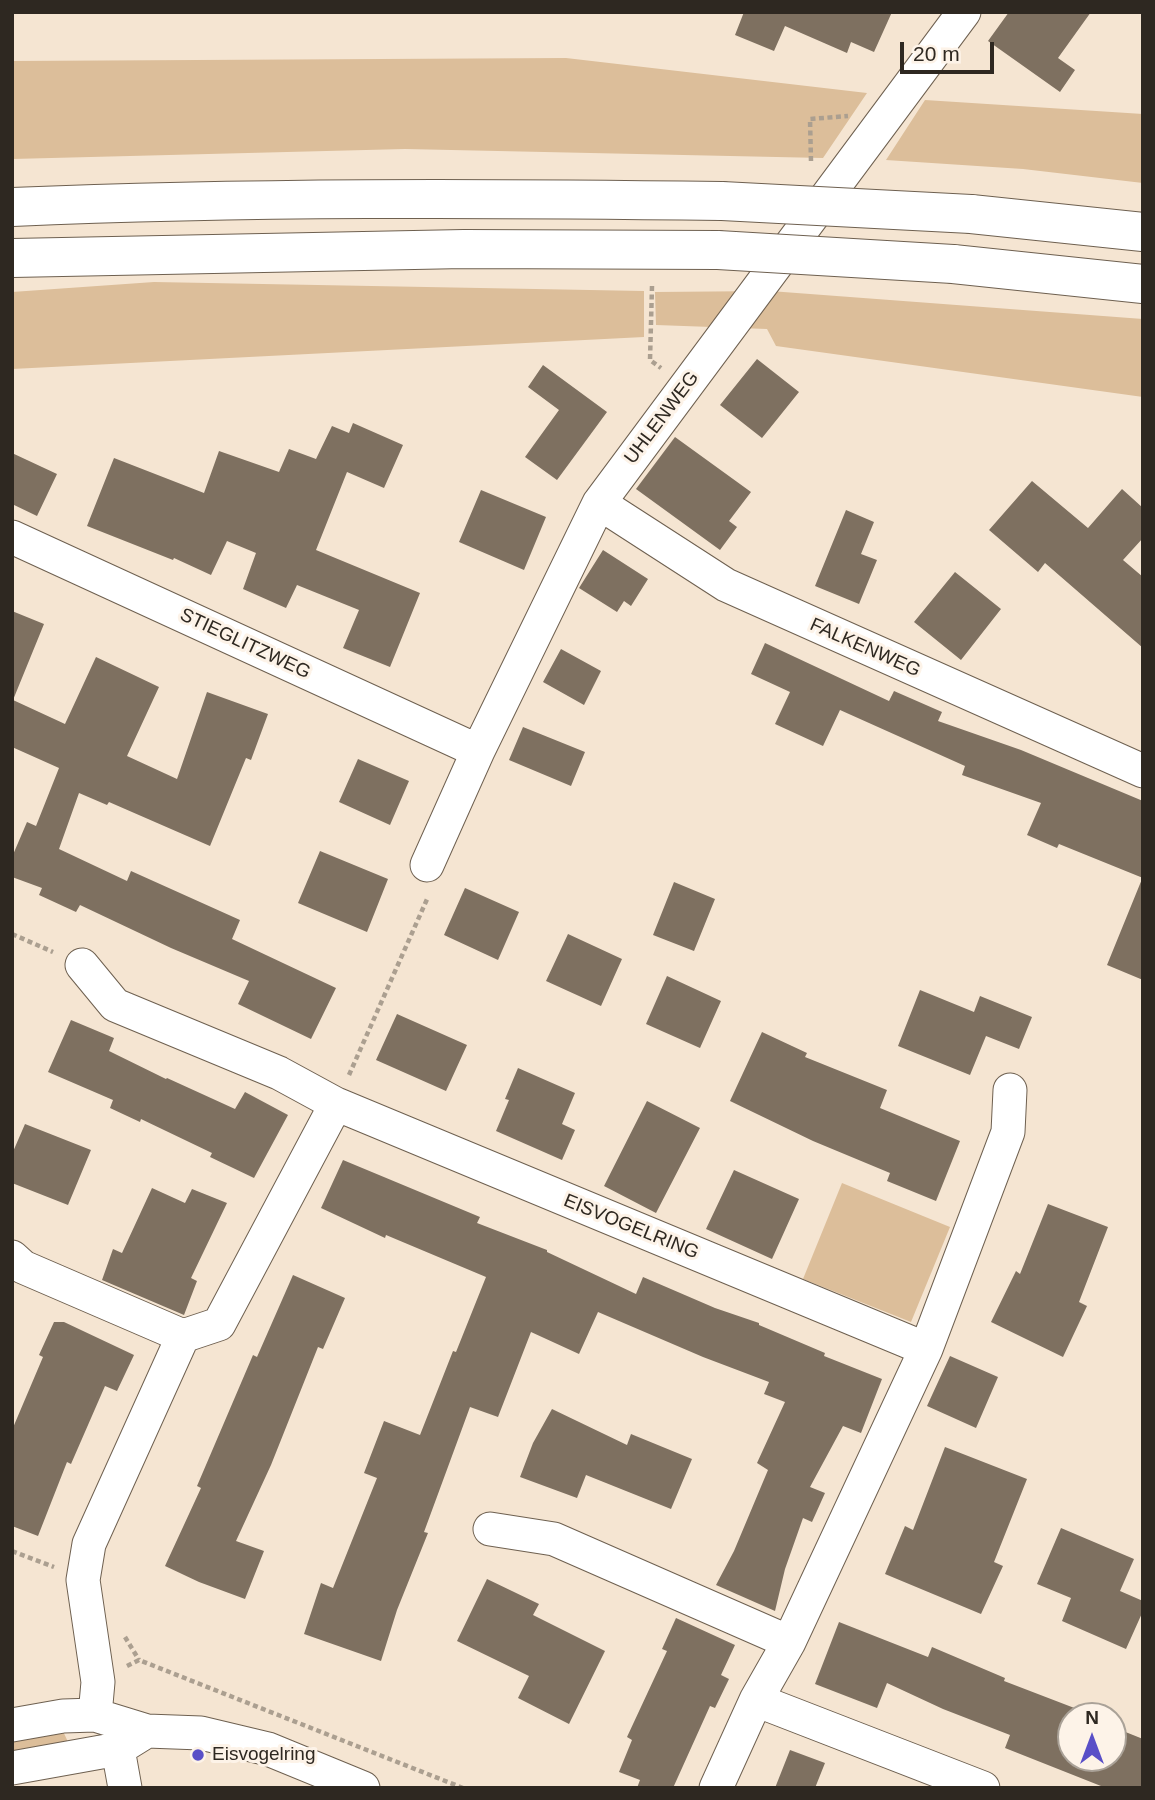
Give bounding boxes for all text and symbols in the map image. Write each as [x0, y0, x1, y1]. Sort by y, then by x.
scale bar [903, 28, 998, 72]
text: 20 m [913, 42, 960, 65]
street label: UHLENWEG [620, 367, 704, 469]
street label: STIEGLITZWEG [176, 604, 314, 684]
street label: FALKENWEG [806, 614, 924, 682]
street label: EISVOGELRING [560, 1190, 702, 1264]
north arrow [1057, 1702, 1127, 1772]
text: N [1085, 1707, 1099, 1728]
place label: Eisvogelring [212, 1744, 315, 1766]
marker: Eisvogelring [190, 1747, 206, 1763]

